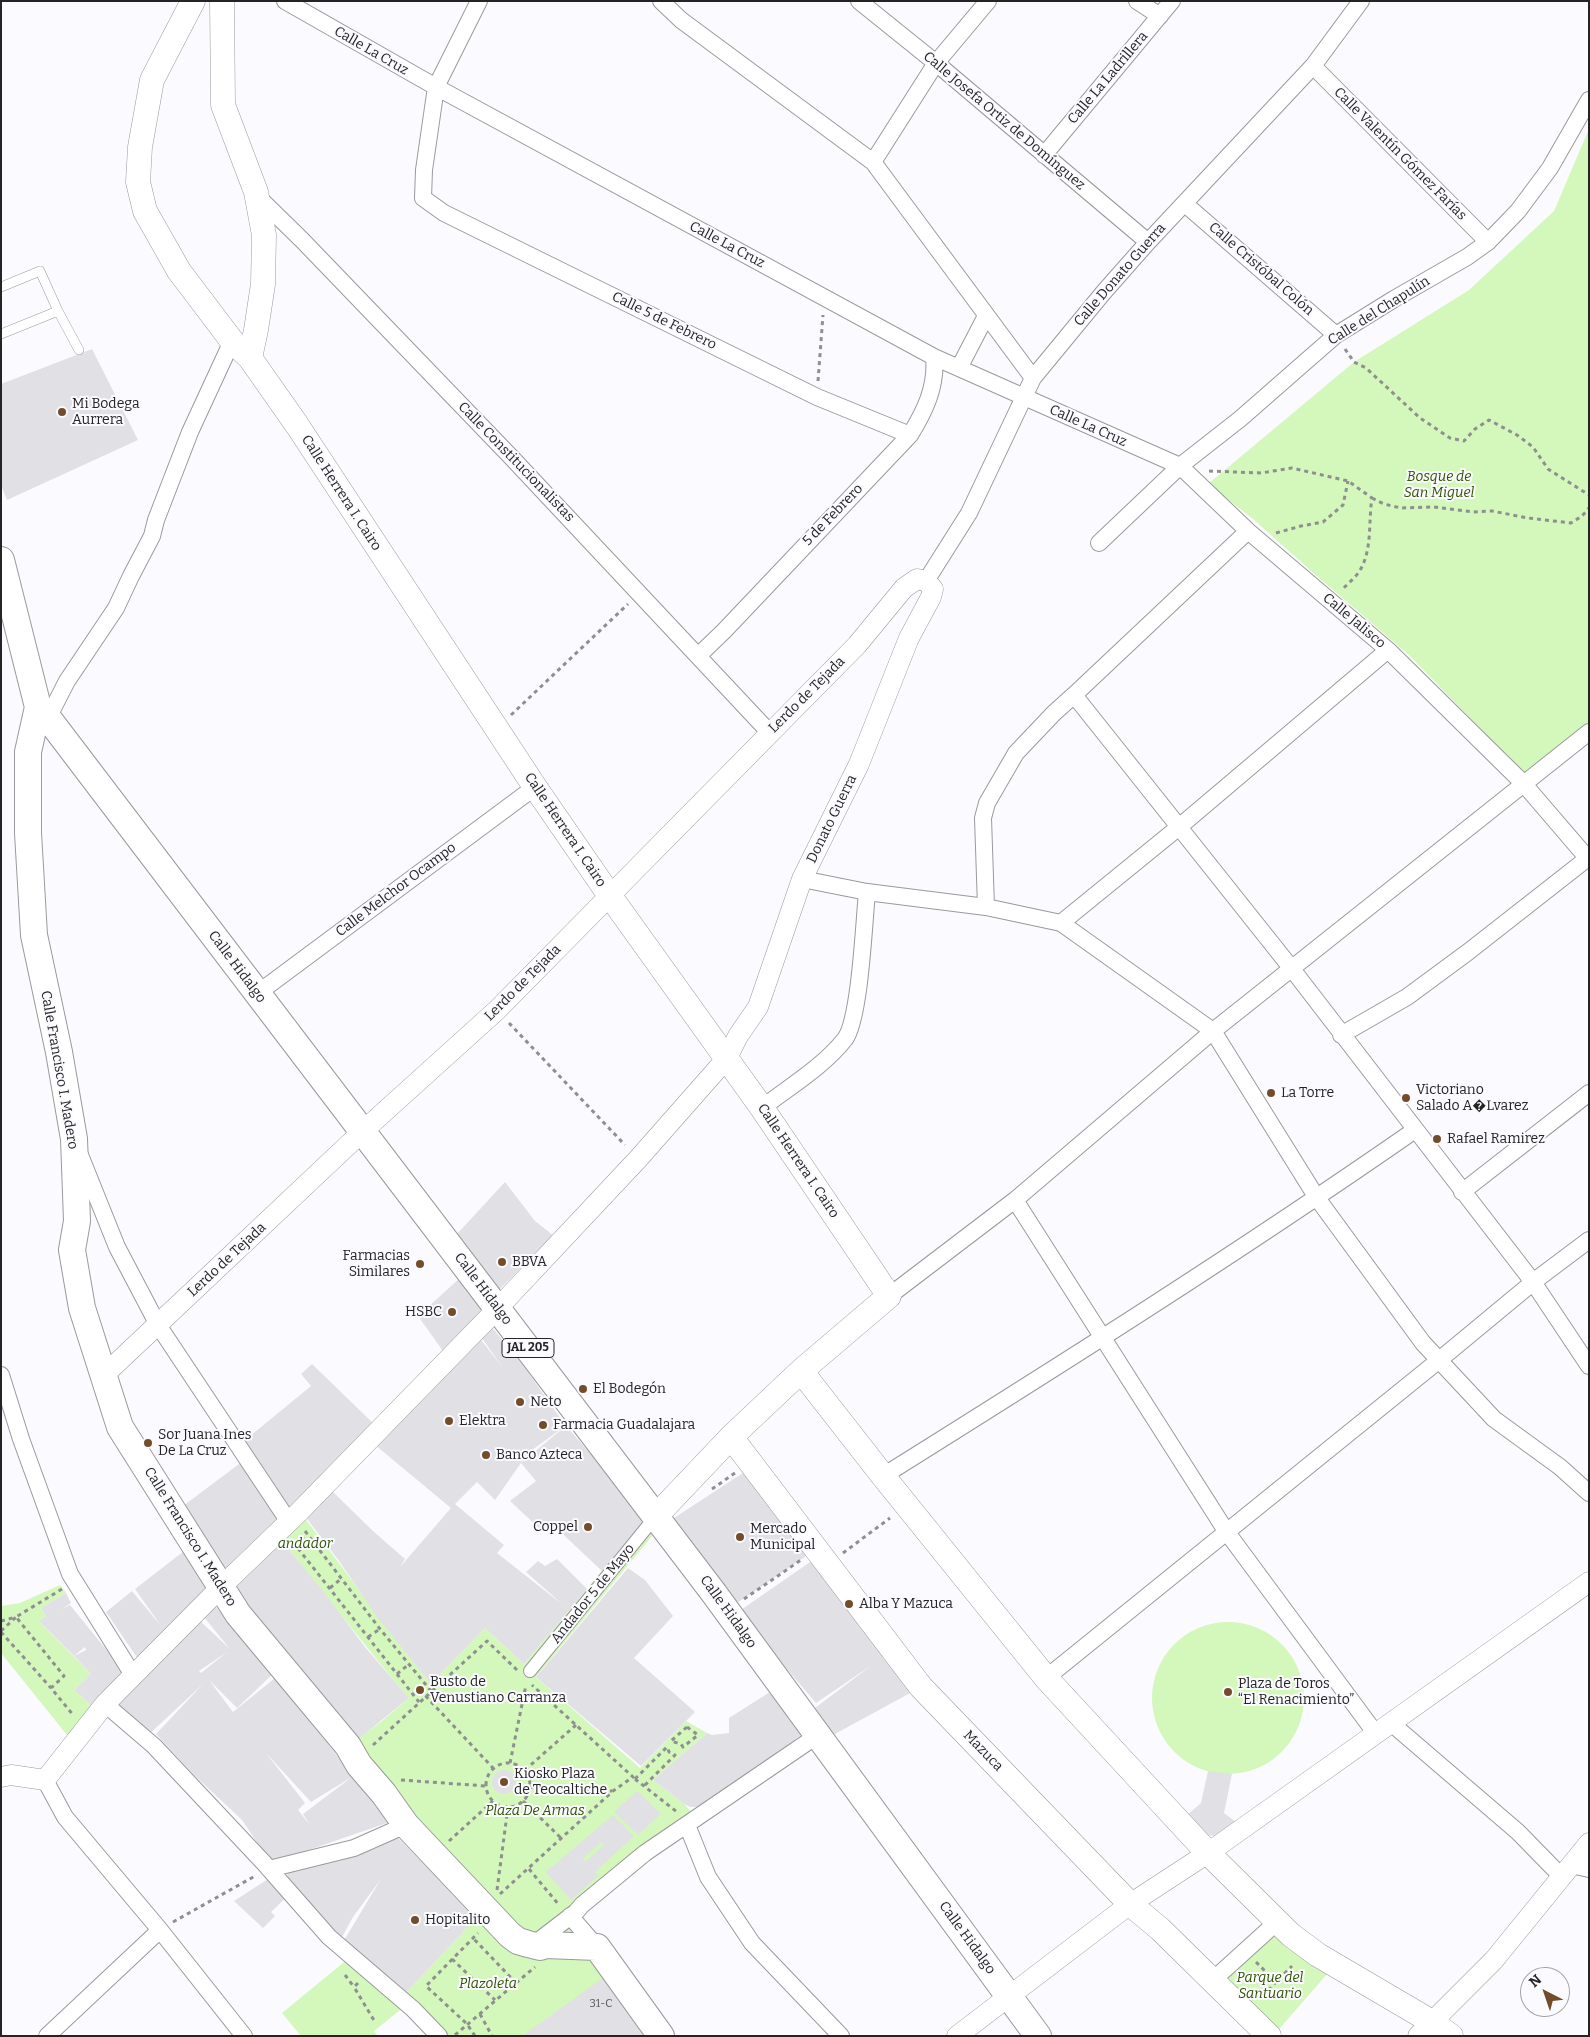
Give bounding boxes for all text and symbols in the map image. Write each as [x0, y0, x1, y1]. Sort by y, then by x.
street label: Calle La Cruz [331, 23, 411, 79]
street label: Calle La Ladrillera [1064, 28, 1152, 128]
street label: Calle Josefa Ortiz de Domínguez [920, 48, 1088, 194]
street label: Calle Valentín Gómez Farías [1330, 84, 1470, 224]
street label: Calle La Cruz [686, 218, 768, 272]
street label: Calle Cristóbal Colón [1205, 219, 1317, 319]
street label: Calle Donato Guerra [1071, 220, 1169, 330]
street label: Calle del Chapulín [1325, 273, 1433, 349]
street label: Calle 5 de Febrero [609, 288, 719, 354]
place label: Mi Bodega Aurrera [72, 396, 140, 428]
street label: Calle Constitucionalistas [454, 399, 578, 525]
street label: Calle La Cruz [1047, 401, 1129, 451]
marker: Mi Bodega Aurrera [56, 406, 68, 418]
street label: Calle Herrera I. Cairo [297, 432, 385, 554]
park label: Bosque de San Miguel [1404, 469, 1474, 502]
street label: 5 de Febrero [799, 481, 867, 549]
street label: Calle Jalisco [1319, 590, 1389, 652]
street label: Lerdo de Tejada [765, 653, 849, 737]
street label: Calle Herrera I. Cairo [520, 770, 610, 890]
street label: Donato Guerra [803, 772, 861, 866]
street label: Calle Melchor Ocampo [333, 839, 459, 941]
street label: Calle Hidalgo [204, 928, 270, 1006]
street label: Lerdo de Tejada [481, 941, 565, 1025]
street label: Calle Francisco I. Madero [37, 989, 81, 1151]
place label: Victoriano Salado A�Lvarez [1416, 1082, 1528, 1114]
place label: La Torre [1281, 1085, 1334, 1101]
marker: La Torre [1265, 1087, 1277, 1099]
marker: Victoriano Salado A�Lvarez [1400, 1092, 1412, 1104]
street label: Calle Herrera I. Cairo [753, 1101, 843, 1221]
place label: Rafael Ramirez [1447, 1131, 1545, 1147]
marker: Rafael Ramirez [1431, 1133, 1443, 1145]
street label: Lerdo de Tejada [184, 1219, 270, 1301]
place label: Farmacias Similares [343, 1248, 410, 1280]
street label: Calle Hidalgo [450, 1250, 516, 1328]
place label: BBVA [512, 1254, 547, 1270]
marker: BBVA [496, 1256, 508, 1268]
marker: Farmacias Similares [414, 1258, 426, 1270]
place label: HSBC [405, 1304, 442, 1320]
marker: HSBC [446, 1306, 458, 1318]
road number: JAL 205 [502, 1339, 554, 1358]
place label: El Bodegón [593, 1381, 666, 1397]
marker: El Bodegón [577, 1383, 589, 1395]
place label: Neto [530, 1394, 561, 1410]
marker: Neto [514, 1396, 526, 1408]
place label: Elektra [459, 1413, 506, 1429]
marker: Elektra [443, 1415, 455, 1427]
place label: Farmacia Guadalajara [553, 1417, 695, 1433]
marker: Farmacia Guadalajara [537, 1419, 549, 1431]
place label: Sor Juana Ines De La Cruz [158, 1427, 251, 1460]
marker: Sor Juana Ines De La Cruz [142, 1437, 154, 1449]
place label: Banco Azteca [496, 1447, 582, 1463]
marker: Banco Azteca [480, 1449, 492, 1461]
street label: Calle Francisco I. Madero [140, 1464, 240, 1610]
place label: Coppel [533, 1519, 578, 1535]
marker: Coppel [582, 1521, 594, 1533]
place label: Mercado Municipal [750, 1521, 815, 1554]
marker: Mercado Municipal [734, 1531, 746, 1543]
park label: andador [278, 1536, 332, 1552]
street label: Andador 5 de Mayo [548, 1541, 638, 1647]
street label: Calle Hidalgo [696, 1572, 760, 1652]
place label: Alba Y Mazuca [859, 1596, 953, 1612]
marker: Alba Y Mazuca [843, 1598, 855, 1610]
place label: Busto de Venustiano Carranza [430, 1674, 566, 1706]
place label: Plaza de Toros “El Renacimiento” [1238, 1676, 1354, 1708]
marker: Busto de Venustiano Carranza [414, 1684, 426, 1696]
marker: Plaza de Toros “El Renacimiento” [1222, 1686, 1234, 1698]
street label: Mazuca [960, 1727, 1006, 1775]
place label: Kiosko Plaza de Teocaltiche [514, 1766, 607, 1798]
marker: Kiosko Plaza de Teocaltiche [498, 1776, 510, 1788]
park label: Plaza De Armas [485, 1803, 585, 1819]
street label: Calle Hidalgo [935, 1898, 999, 1978]
place label: Hopitalito [425, 1912, 490, 1928]
marker: Hopitalito [409, 1914, 421, 1926]
north arrow [1520, 1967, 1570, 2017]
park label: Parque del Santuario [1237, 1970, 1303, 2002]
text: N [1526, 1971, 1545, 1991]
park label: Plazoleta [459, 1976, 517, 1992]
house number: 31-C [590, 1997, 612, 2011]

